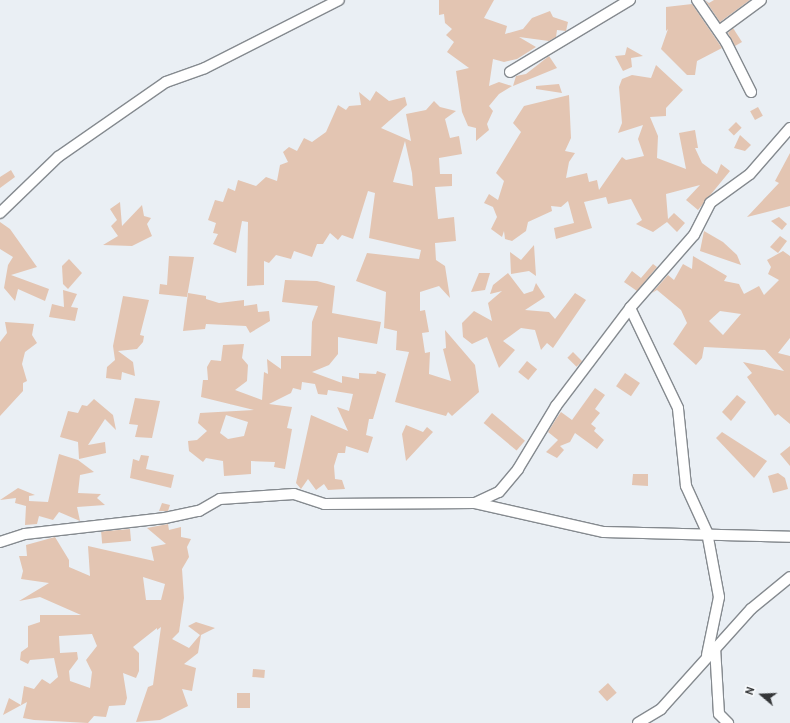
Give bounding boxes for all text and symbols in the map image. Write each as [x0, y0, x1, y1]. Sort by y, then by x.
north arrow [742, 675, 782, 715]
text: N [743, 685, 759, 697]

